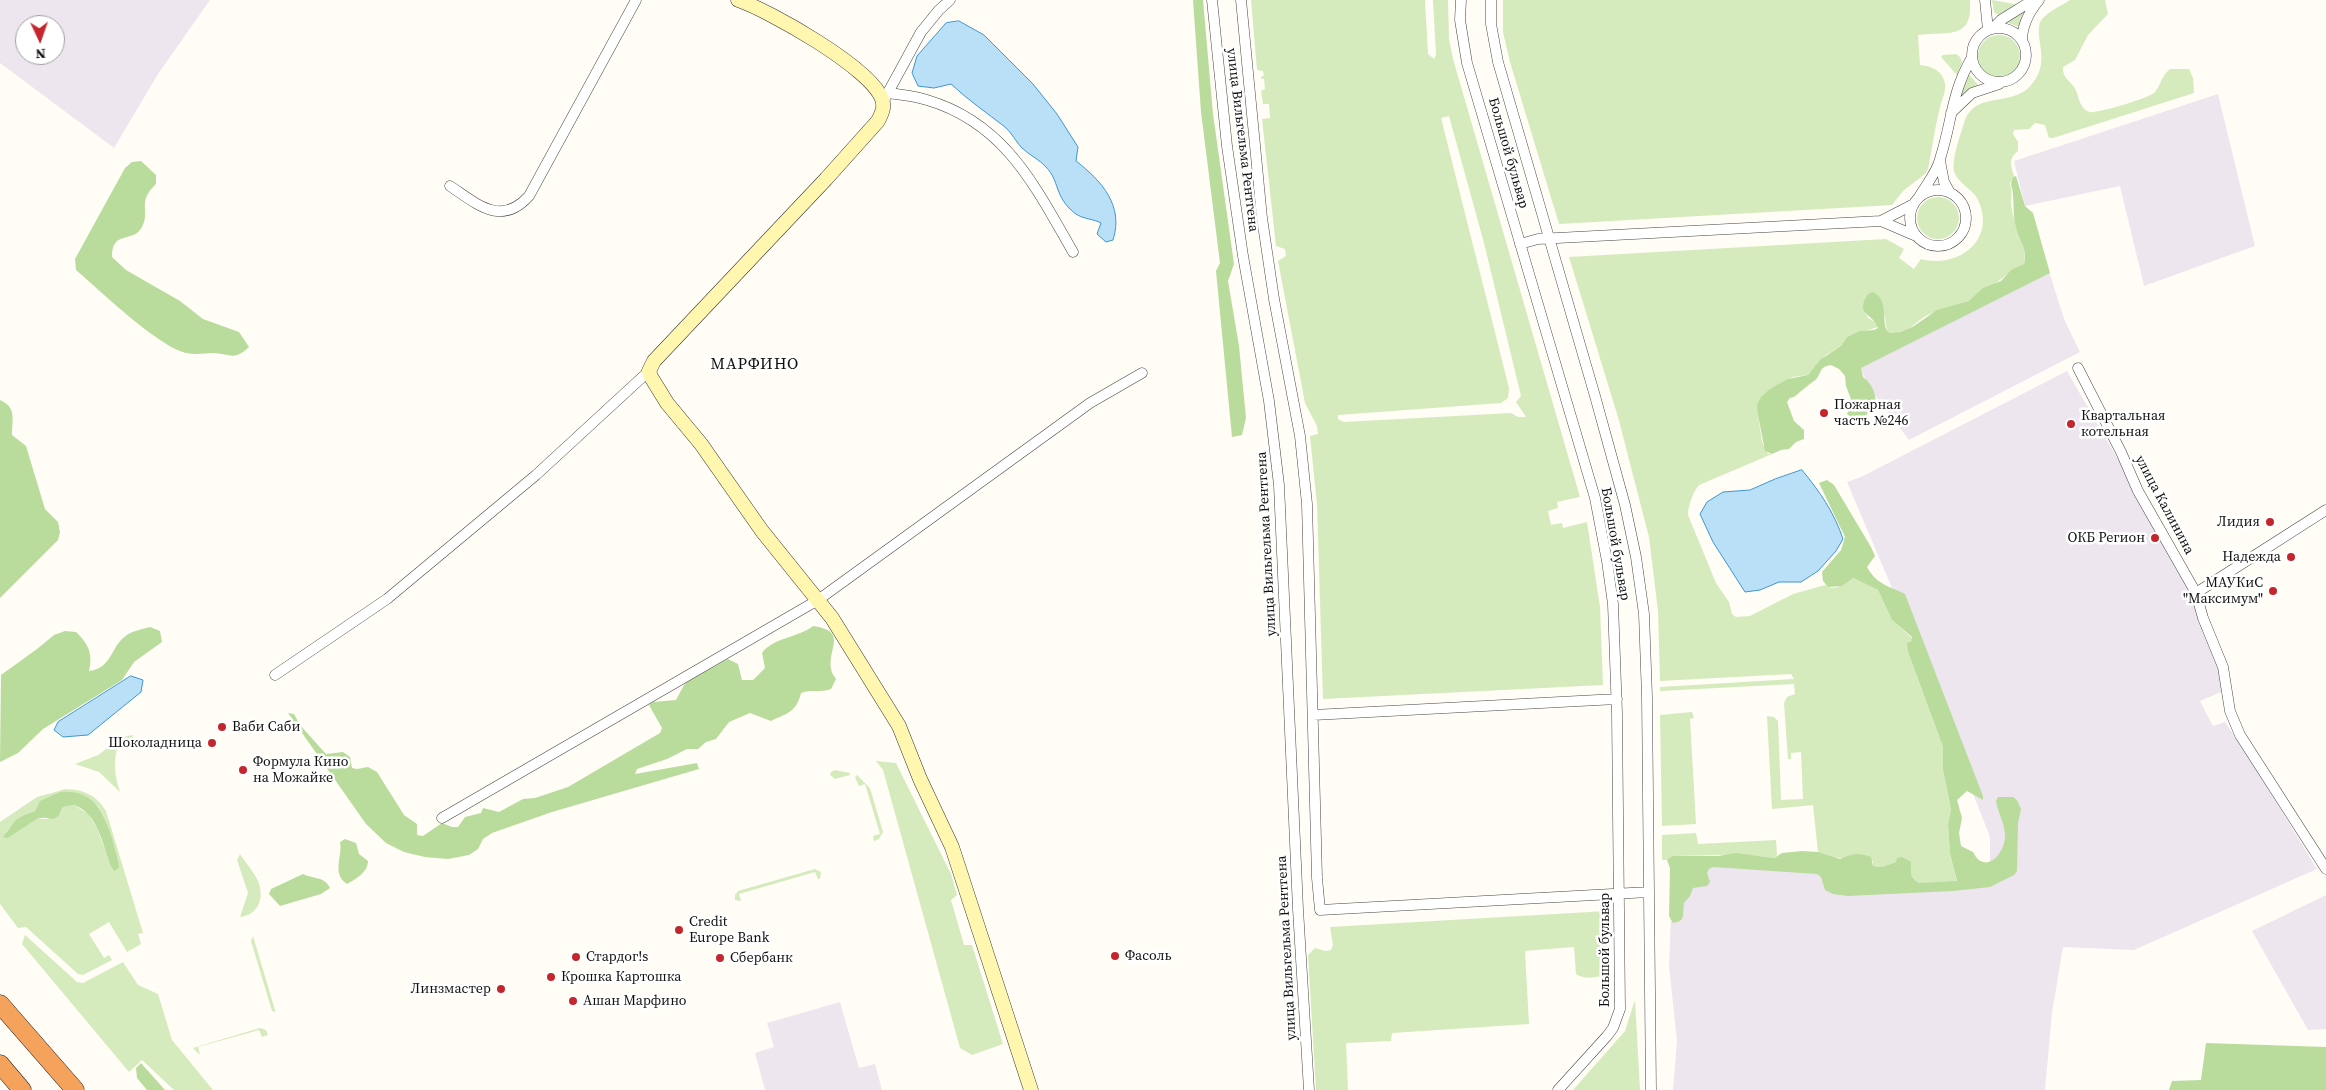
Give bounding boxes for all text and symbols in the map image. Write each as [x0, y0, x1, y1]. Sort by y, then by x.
north arrow [15, 15, 65, 65]
text: N [35, 44, 46, 64]
street label: улица Вильгельма Рентгена [1222, 47, 1262, 233]
street label: Большой бульвар [1484, 96, 1532, 210]
district label: МАРФИНО [710, 355, 800, 375]
place label: Пожарная часть №246 [1834, 397, 1909, 430]
marker: Пожарная часть №246 [1818, 407, 1830, 419]
place label: Квартальная котельная [2081, 408, 2165, 441]
marker: Квартальная котельная [2065, 418, 2077, 430]
street label: улица Вильгельма Рентгена [1254, 451, 1280, 637]
street label: улица Калинина [2131, 453, 2197, 557]
street label: Большой бульвар [1597, 486, 1633, 602]
place label: Лидия [2217, 514, 2260, 530]
marker: Лидия [2264, 516, 2276, 528]
place label: ОКБ Регион [2068, 530, 2145, 546]
marker: ОКБ Регион [2149, 532, 2161, 544]
place label: Надежда [2222, 549, 2281, 565]
marker: Надежда [2285, 551, 2297, 563]
place label: МАУКиС "Максимум" [2183, 575, 2263, 608]
marker: МАУКиС "Максимум" [2267, 585, 2279, 597]
place label: Ваби Саби [232, 719, 300, 735]
marker: Ваби Саби [216, 721, 228, 733]
place label: Шоколадница [108, 735, 202, 751]
marker: Шоколадница [206, 737, 218, 749]
place label: Формула Кино на Можайке [253, 754, 348, 786]
marker: Формула Кино на Можайке [237, 764, 249, 776]
street label: улица Вильгельма Рентгена [1274, 855, 1300, 1041]
street label: Большой бульвар [1597, 893, 1613, 1007]
place label: Credit Europe Bank [689, 914, 769, 946]
marker: Credit Europe Bank [673, 924, 685, 936]
place label: Фасоль [1125, 948, 1172, 964]
place label: Стардог!s [586, 949, 648, 965]
place label: Сбербанк [730, 950, 793, 966]
marker: Фасоль [1109, 950, 1121, 962]
marker: Стардог!s [570, 951, 582, 963]
marker: Сбербанк [714, 952, 726, 964]
place label: Крошка Картошка [561, 969, 681, 985]
marker: Крошка Картошка [545, 971, 557, 983]
place label: Линзмастер [410, 981, 491, 997]
marker: Линзмастер [495, 983, 507, 995]
place label: Ашан Марфино [583, 993, 687, 1009]
marker: Ашан Марфино [567, 995, 579, 1007]

